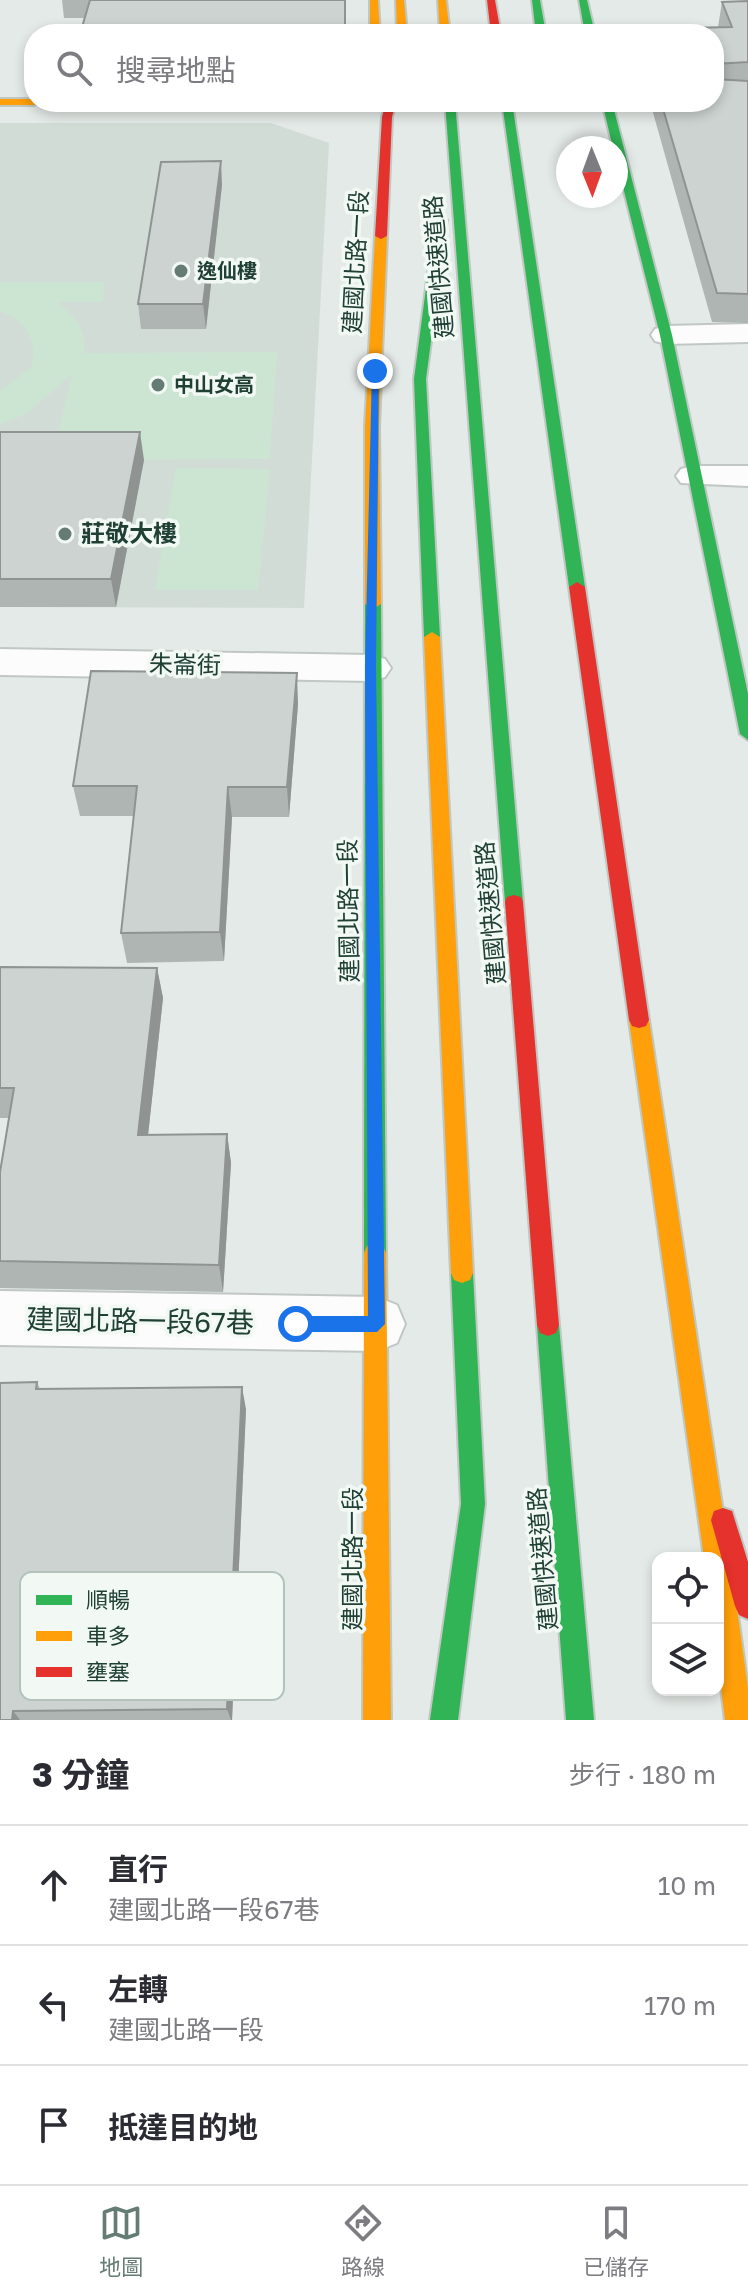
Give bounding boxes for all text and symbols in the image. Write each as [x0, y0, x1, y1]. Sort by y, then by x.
search box [24, 24, 724, 112]
icon: search [52, 46, 96, 90]
text: 搜尋地點 [116, 52, 236, 88]
north arrow [556, 136, 628, 208]
street label: 建國北路一段 [336, 189, 373, 335]
street label: 建國快速道路 [417, 194, 458, 340]
place label: 逸仙樓 [197, 258, 257, 282]
marker: 逸仙樓 [172, 262, 190, 280]
route end [357, 353, 393, 389]
place label: 中山女高 [174, 372, 254, 396]
marker: 中山女高 [149, 376, 167, 394]
place label: 莊敬大樓 [81, 518, 177, 547]
marker: 莊敬大樓 [56, 525, 74, 543]
street label: 朱崙街 [149, 648, 221, 679]
street label: 建國北路一段 [332, 839, 363, 983]
street label: 建國快速道路 [469, 840, 510, 986]
street label: 建國北路一段67巷 [26, 1302, 254, 1339]
route start [278, 1306, 314, 1342]
street label: 建國快速道路 [521, 1486, 562, 1632]
street label: 建國北路一段 [337, 1487, 366, 1631]
map controls [652, 1552, 724, 1696]
button: locate [652, 1552, 724, 1624]
legend [20, 1572, 284, 1700]
text: 順暢 [86, 1586, 130, 1613]
text: 車多 [86, 1622, 130, 1649]
button: layers [652, 1624, 724, 1696]
text: 壅塞 [86, 1658, 130, 1685]
text: 3 分鐘 [32, 1754, 129, 1794]
text: 步行 · 180 m [569, 1759, 716, 1790]
text: 直行 [108, 1851, 168, 1887]
icon: ahead [32, 1863, 76, 1907]
text: 10 m [658, 1870, 716, 1901]
text: 建國北路一段67巷 [108, 1894, 320, 1925]
text: 左轉 [108, 1971, 168, 2007]
icon: left [32, 1983, 76, 2027]
text: 170 m [644, 1990, 716, 2021]
text: 建國北路一段 [108, 2014, 264, 2045]
icon: arrive [32, 2103, 76, 2147]
text: 抵達目的地 [108, 2109, 258, 2145]
tab: 地圖 [99, 2201, 143, 2281]
tab: 路線 [341, 2201, 385, 2281]
tab: 已儲存 [583, 2201, 649, 2281]

